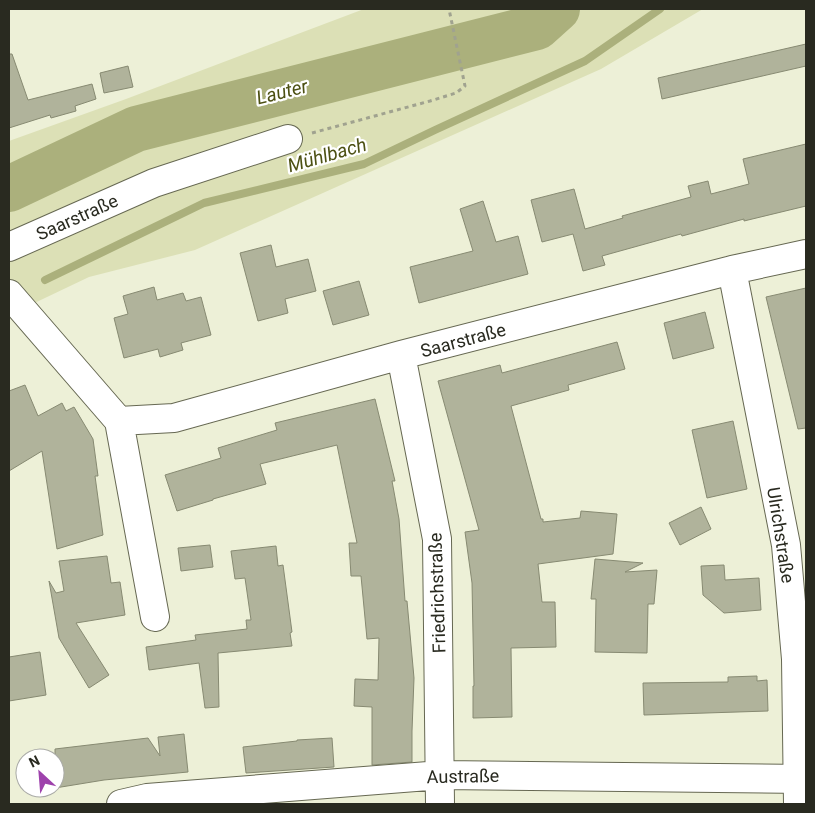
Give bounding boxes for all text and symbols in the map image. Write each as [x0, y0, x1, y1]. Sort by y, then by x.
water label: Lauter [254, 74, 311, 109]
water label: Mühlbach [285, 133, 369, 177]
street label: Saarstraße [33, 190, 121, 244]
street label: Saarstraße [418, 319, 508, 361]
street label: Ulrichstraße [763, 486, 799, 584]
street label: Friedrichstraße [424, 532, 450, 654]
north arrow [15, 748, 65, 798]
text: N [26, 752, 42, 771]
street label: Austraße [427, 765, 499, 787]

